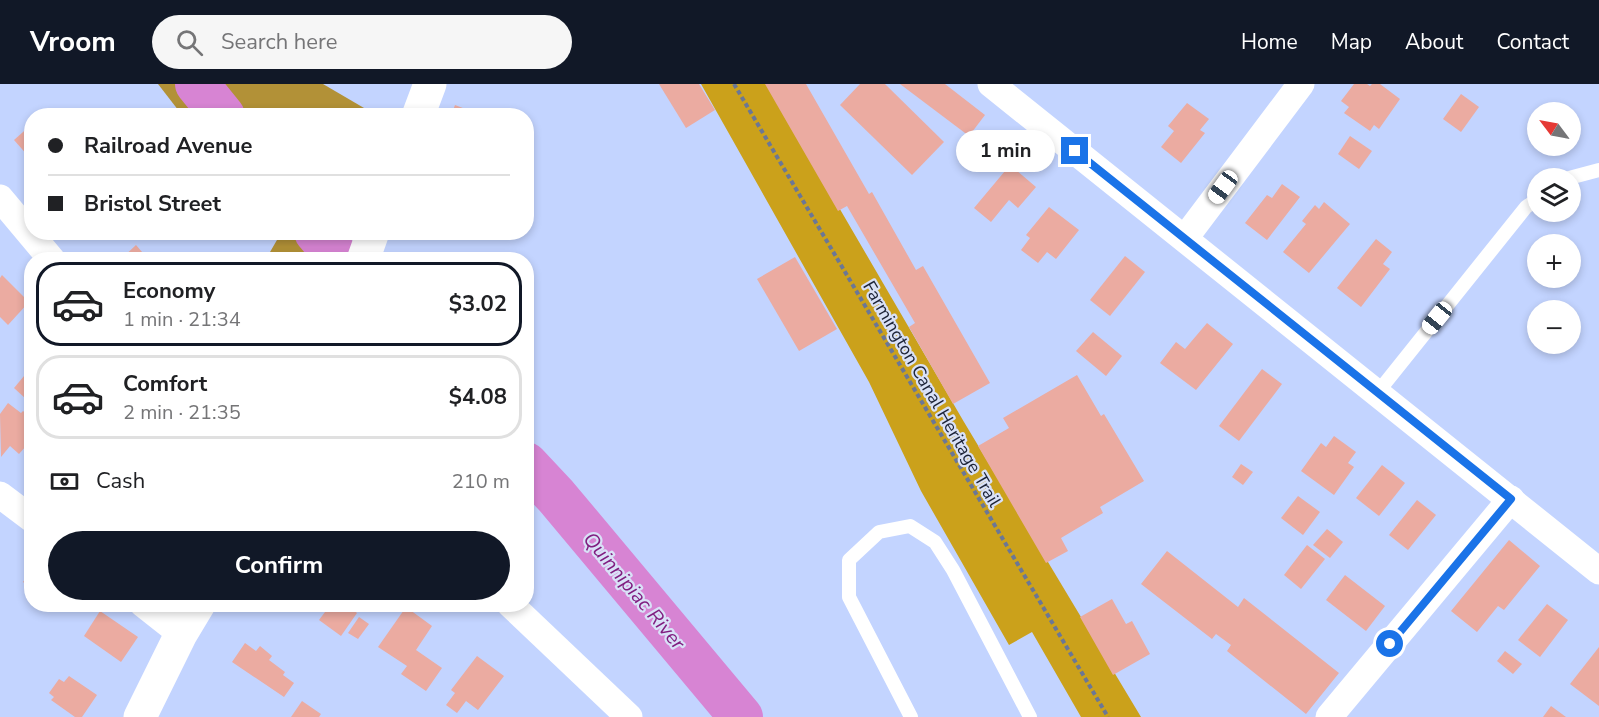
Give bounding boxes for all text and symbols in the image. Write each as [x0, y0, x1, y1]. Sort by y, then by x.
search box [152, 15, 572, 69]
text: Vroom [30, 23, 116, 61]
icon: search [173, 26, 206, 59]
text: Search here [221, 27, 338, 57]
text: Home [1241, 28, 1298, 56]
text: Map [1331, 28, 1372, 56]
text: About [1405, 28, 1463, 56]
text: Contact [1496, 28, 1569, 56]
north arrow [1527, 102, 1581, 156]
map controls [1527, 102, 1581, 354]
callout: 1 min [955, 130, 1054, 172]
text: Railroad Avenue [84, 131, 253, 161]
text: 1 min [980, 137, 1031, 164]
route end [1061, 137, 1088, 164]
car [1205, 167, 1241, 207]
button: layers [1527, 168, 1581, 222]
text: Bristol Street [84, 189, 221, 219]
button: + [1527, 234, 1581, 288]
text: Economy [123, 276, 215, 306]
icon: car [51, 277, 105, 331]
street label: Farmington Canal Heritage Trail [857, 277, 1007, 512]
text: $3.02 [449, 289, 507, 319]
car [1419, 298, 1455, 338]
button: − [1527, 300, 1581, 354]
text: 1 min · 21:34 [123, 306, 241, 333]
text: Comfort [123, 369, 207, 399]
icon: car [51, 370, 105, 424]
text: $4.08 [449, 382, 507, 412]
text: 2 min · 21:35 [123, 399, 241, 426]
icon: cash [48, 465, 81, 498]
text: Cash [96, 466, 145, 496]
text: 210 m [452, 468, 510, 495]
water label: Quinnipiac River [577, 526, 692, 656]
button: Confirm [48, 531, 510, 600]
route start [1376, 630, 1403, 657]

